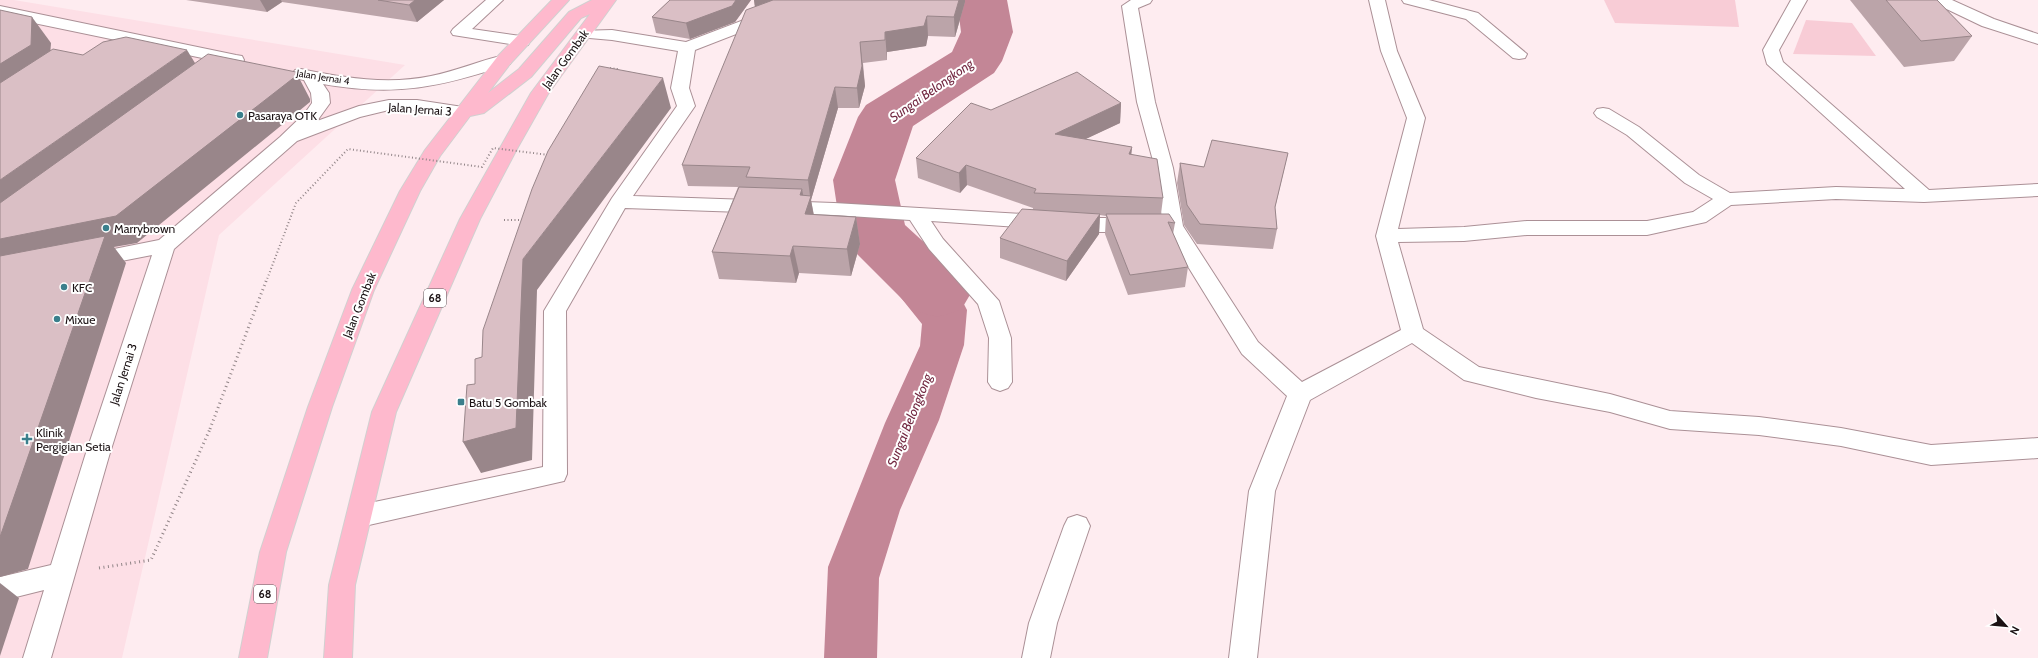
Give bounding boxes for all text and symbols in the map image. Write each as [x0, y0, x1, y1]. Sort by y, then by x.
street label: Jalan Gombak [538, 26, 592, 92]
water label: Sungai Belongkong [886, 55, 977, 125]
street label: Jalan Jernai 4 [295, 66, 351, 88]
street label: Jalan Jernai 3 [387, 99, 452, 119]
place label: Pasaraya OTK [248, 108, 317, 123]
marker: Pasaraya OTK [235, 110, 245, 120]
place label: Marrybrown [114, 221, 176, 236]
marker: Marrybrown [101, 223, 111, 233]
street label: Jalan Gombak [339, 269, 379, 341]
place label: KFC [72, 280, 92, 295]
marker: KFC [59, 282, 69, 292]
road number: 68 [424, 289, 446, 307]
place label: Mixue [65, 312, 95, 327]
marker: Mixue [52, 314, 62, 324]
street label: Jalan Jernai 3 [106, 341, 140, 408]
water label: Sungai Belongkong [883, 370, 935, 469]
place label: Batu 5 Gombak [469, 395, 548, 410]
marker: Batu 5 Gombak [456, 397, 466, 407]
place label: Klinik Pergigian Setia [36, 425, 111, 454]
marker: Klinik Pergigian Setia [21, 433, 33, 445]
road number: 68 [254, 585, 276, 603]
north arrow [1986, 606, 2026, 646]
text: N [2007, 624, 2023, 637]

